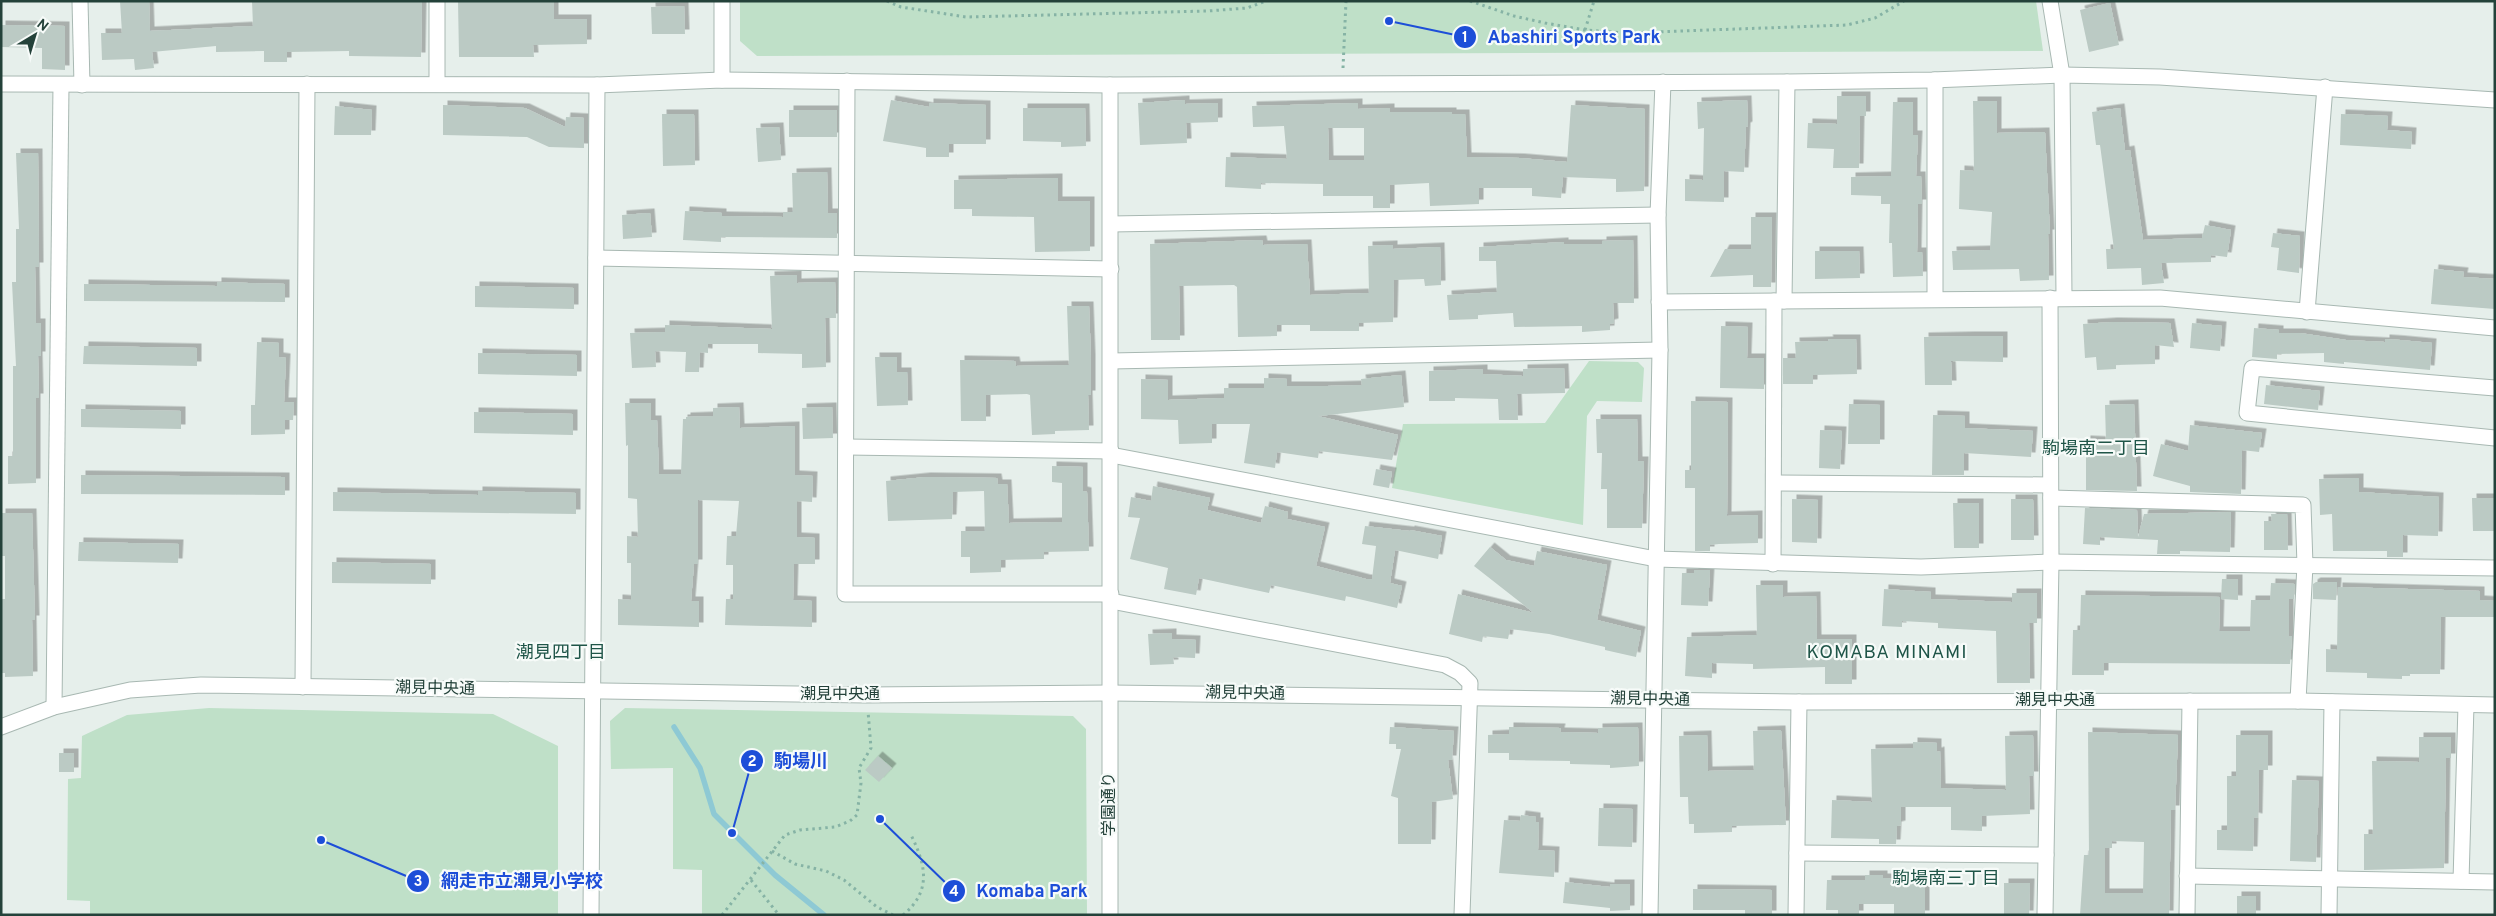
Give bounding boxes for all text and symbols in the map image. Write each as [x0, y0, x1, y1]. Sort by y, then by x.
north arrow [10, 10, 60, 60]
text: N [33, 16, 51, 36]
callout: Abashiri Sports Park [1452, 20, 1671, 53]
text: Abashiri Sports Park [1487, 27, 1661, 50]
text: 1 [1462, 29, 1468, 48]
district label: 駒場南二丁目 [2042, 438, 2150, 461]
district label: KOMABA MINAMI [1806, 641, 1968, 665]
district label: 潮見四丁目 [516, 642, 606, 665]
street label: 潮見中央通 [395, 678, 475, 700]
street label: 潮見中央通 [1205, 683, 1285, 705]
street label: 潮見中央通 [800, 685, 880, 705]
street label: 潮見中央通 [1610, 689, 1690, 711]
street label: 潮見中央通 [2015, 691, 2095, 711]
callout: 駒場川 [739, 745, 838, 778]
text: 駒場川 [774, 751, 828, 774]
text: 2 [747, 753, 757, 772]
street label: 学園通り [1100, 772, 1120, 836]
callout: 網走市立潮見小学校 [406, 865, 613, 898]
district label: 駒場南三丁目 [1892, 868, 2000, 891]
text: 網走市立潮見小学校 [441, 871, 603, 894]
text: 3 [414, 873, 423, 892]
callout: Komaba Park [941, 874, 1098, 907]
text: Komaba Park [976, 881, 1088, 904]
text: 4 [949, 883, 959, 902]

